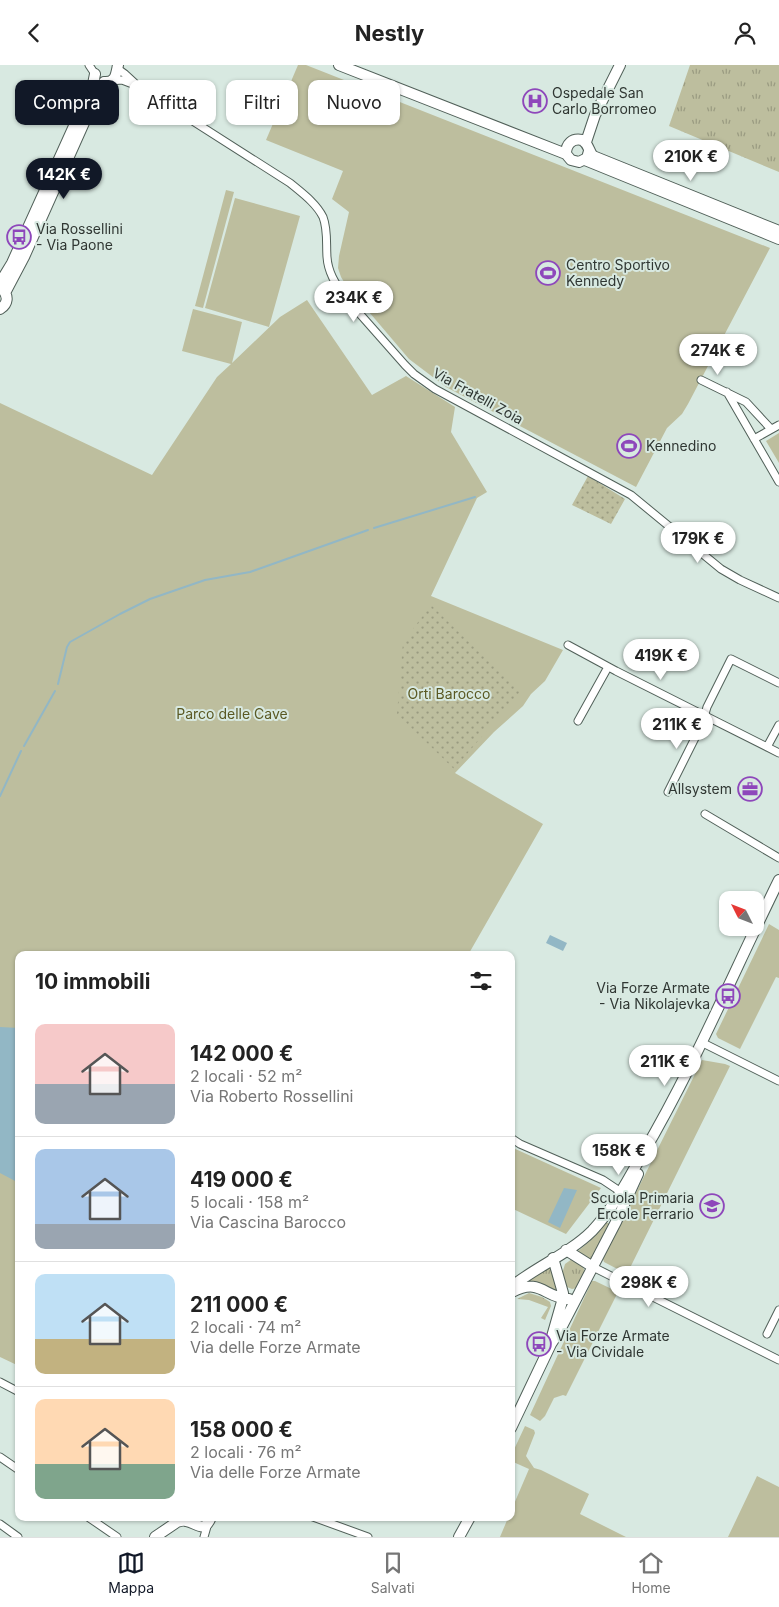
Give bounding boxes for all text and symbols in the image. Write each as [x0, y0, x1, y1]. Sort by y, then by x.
icon: back [20, 19, 48, 47]
icon: person [731, 19, 759, 47]
text: Nestly [355, 20, 424, 46]
chip: Compra [15, 80, 119, 125]
chip: Affitta [129, 80, 216, 125]
chip: Filtri [226, 80, 298, 125]
chip: Nuovo [308, 80, 400, 125]
place label: Ospedale San Carlo Borromeo [552, 84, 657, 117]
hospital icon: Ospedale San Carlo Borromeo [522, 88, 548, 114]
pin: 210K € [650, 139, 732, 182]
text: 210K € [664, 146, 718, 166]
pin: 142K € [23, 157, 105, 200]
text: 142K € [37, 164, 91, 184]
place label: Via Rossellini - Via Paone [36, 220, 123, 253]
bus stop icon: Via Rossellini - Via Paone [6, 224, 32, 250]
place label: Centro Sportivo Kennedy [566, 256, 670, 289]
sports icon: Centro Sportivo Kennedy [535, 260, 561, 286]
pin: 234K € [313, 281, 395, 323]
text: 234K € [325, 287, 383, 307]
pin: 274K € [677, 333, 759, 376]
text: 274K € [690, 340, 746, 360]
street label: Via Fratelli Zoia [430, 364, 527, 427]
sports icon: Kennedino [616, 433, 642, 459]
place label: Kennedino [646, 437, 716, 454]
pin: 179K € [657, 521, 739, 564]
text: 179K € [672, 528, 724, 548]
pin: 419K € [620, 639, 702, 681]
text: 419K € [634, 645, 688, 665]
park label: Orti Barocco [408, 685, 490, 702]
park label: Parco delle Cave [176, 705, 288, 722]
pin: 211K € [636, 707, 718, 750]
text: 211K € [652, 714, 702, 734]
office icon: Allsystem [737, 776, 763, 802]
place label: Allsystem [668, 780, 732, 797]
north arrow [719, 891, 764, 936]
map controls [719, 891, 764, 936]
icon: filters [467, 967, 495, 995]
text: 10 immobili [35, 969, 150, 994]
place label: Via Forze Armate - Via Nikolajevka [596, 979, 710, 1012]
bus stop icon: Via Forze Armate - Via Nikolajevka [715, 983, 741, 1009]
text: 142 000 € [190, 1041, 293, 1066]
icon: home [75, 1044, 135, 1104]
pin: 211K € [624, 1045, 706, 1087]
text: 211K € [640, 1051, 690, 1071]
text: 2 locali · 52 m² [190, 1066, 302, 1086]
text: Via Roberto Rossellini [190, 1086, 353, 1106]
pin: 158K € [578, 1133, 660, 1176]
text: 158K € [592, 1140, 646, 1160]
text: 419 000 € [190, 1167, 293, 1192]
icon: home [75, 1169, 135, 1229]
place label: Scuola Primaria Ercole Ferrario [590, 1189, 694, 1222]
text: 5 locali · 158 m² [190, 1192, 309, 1212]
school or university icon: Scuola Primaria Ercole Ferrario [699, 1193, 725, 1219]
text: Via Cascina Barocco [190, 1212, 346, 1232]
pin: 298K € [608, 1265, 690, 1308]
text: 298K € [620, 1272, 678, 1292]
text: 211 000 € [190, 1292, 288, 1317]
icon: home [75, 1294, 135, 1354]
text: 2 locali · 74 m² [190, 1317, 301, 1337]
place label: Via Forze Armate - Via Cividale [556, 1327, 670, 1360]
bus stop icon: Via Forze Armate - Via Cividale [526, 1331, 552, 1357]
text: Via delle Forze Armate [190, 1337, 361, 1357]
text: 158 000 € [190, 1417, 293, 1442]
icon: home [75, 1419, 135, 1479]
text: 2 locali · 76 m² [190, 1442, 302, 1462]
text: Via delle Forze Armate [190, 1462, 361, 1482]
tab: Mappa [108, 1549, 154, 1596]
tab: Salvati [371, 1549, 415, 1596]
tab: Home [631, 1549, 671, 1596]

